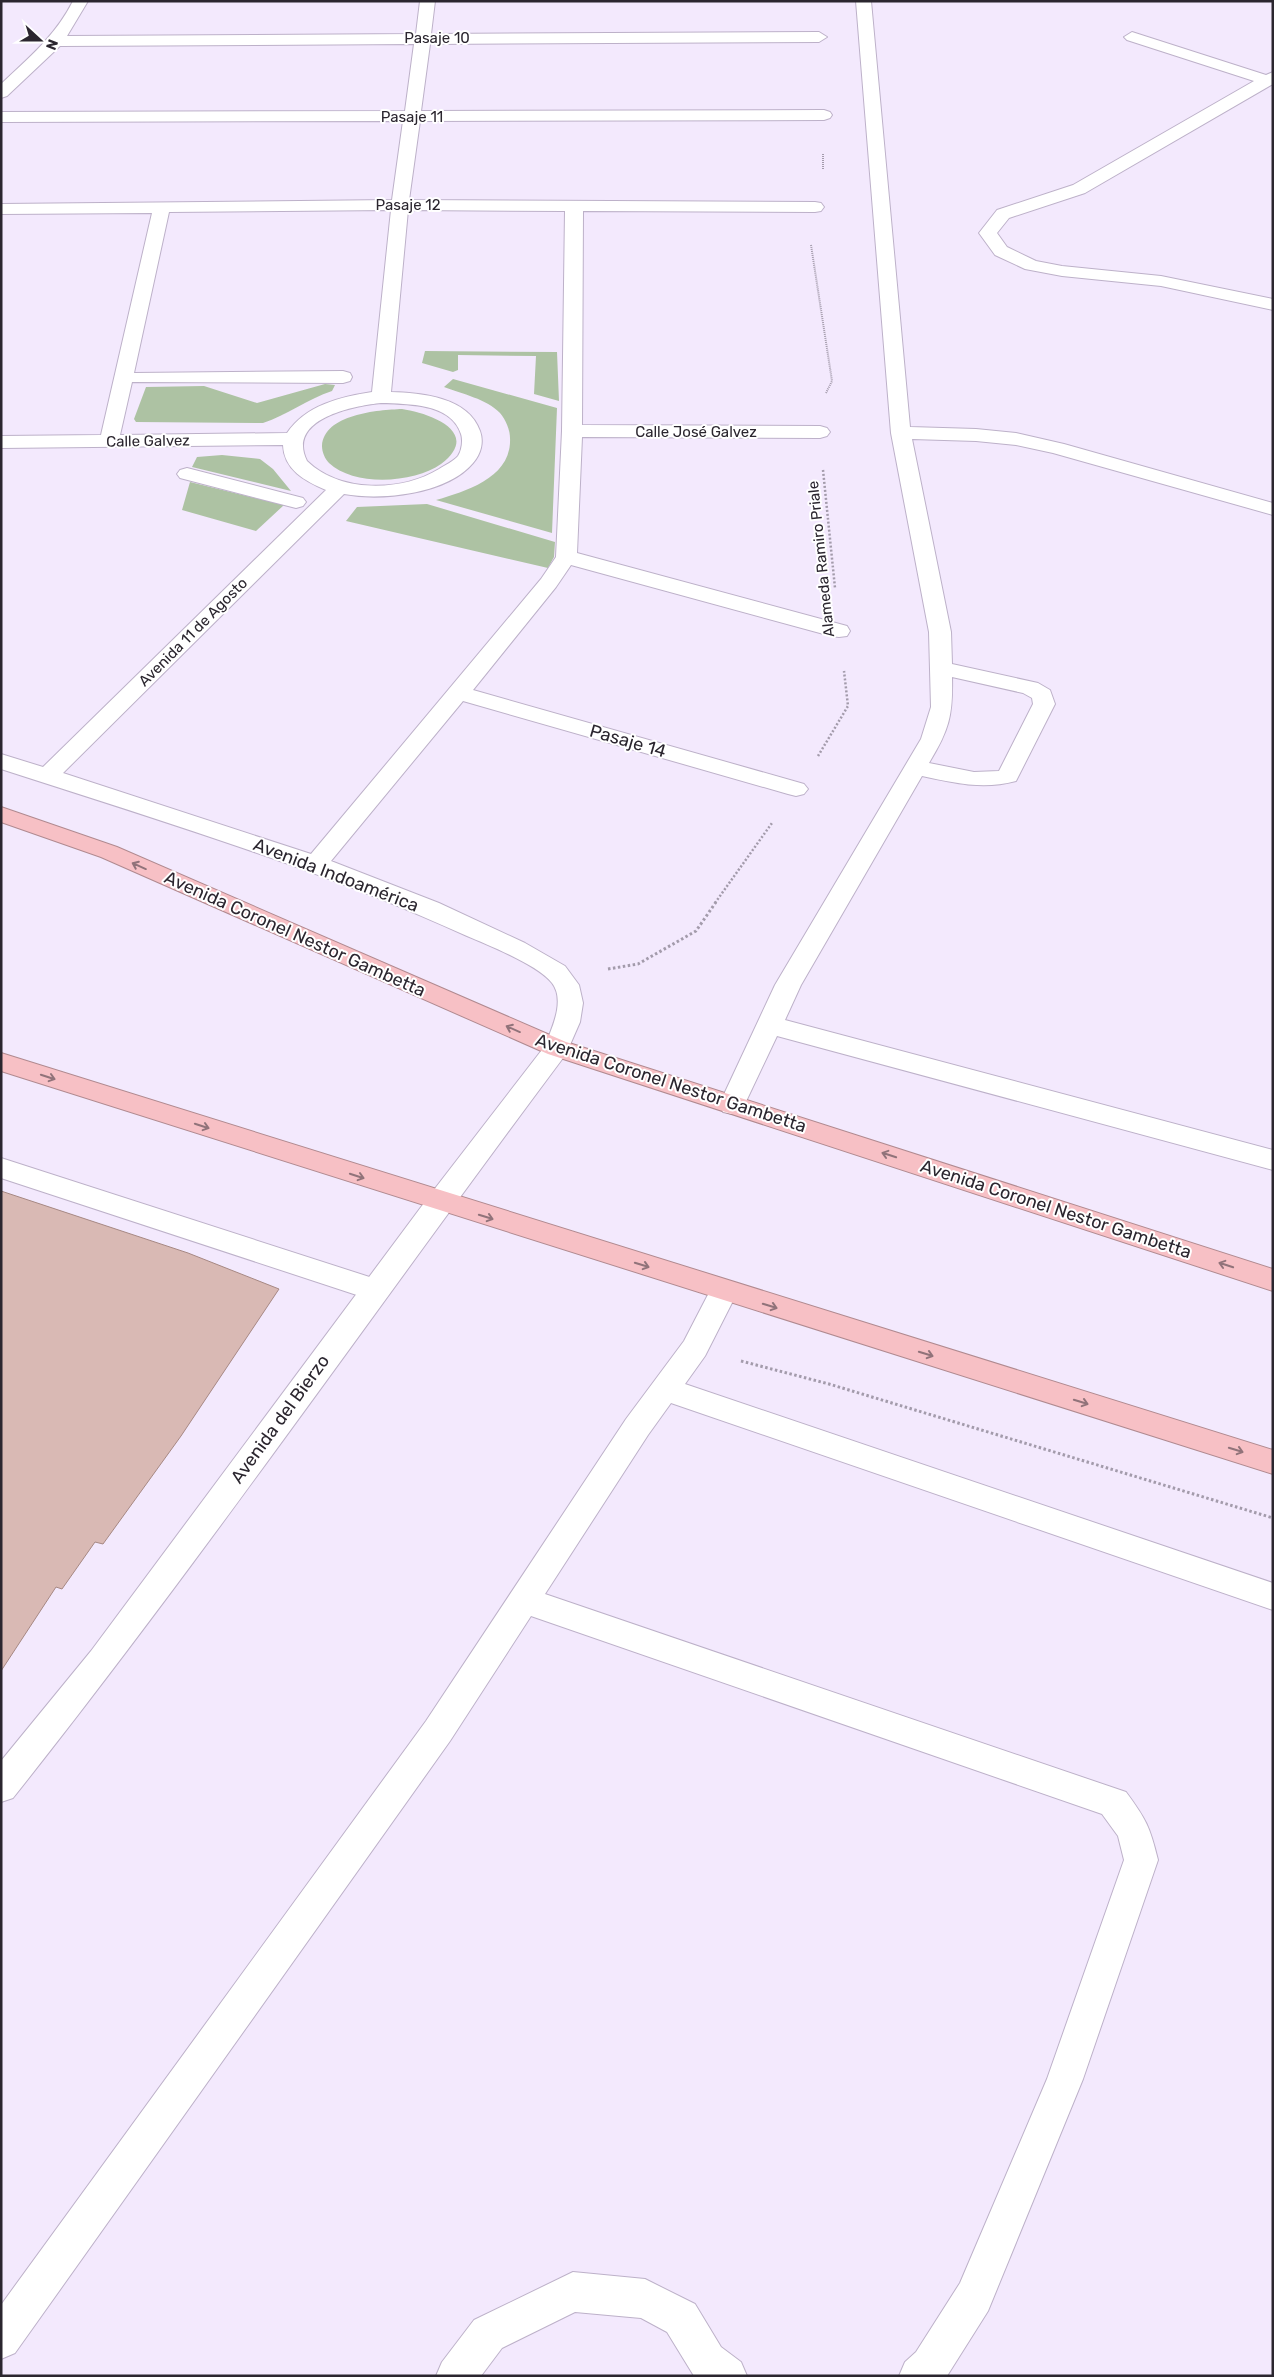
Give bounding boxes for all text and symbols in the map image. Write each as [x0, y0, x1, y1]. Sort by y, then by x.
north arrow [15, 15, 65, 65]
street label: Pasaje 10 [404, 29, 470, 47]
text: N [42, 37, 61, 52]
street label: Pasaje 11 [381, 108, 443, 126]
street label: Pasaje 12 [376, 196, 441, 214]
street label: Calle José Galvez [635, 423, 757, 441]
street label: Calle Galvez [106, 431, 190, 451]
street label: Alameda Ramiro Priale [804, 480, 838, 638]
street label: Avenida 11 de Agosto [135, 574, 251, 690]
street label: Pasaje 14 [587, 720, 669, 762]
street label: Avenida Indoamérica [250, 833, 422, 917]
one-way arrow [132, 860, 147, 870]
street label: Avenida Coronel Nestor Gambetta [161, 866, 429, 1002]
one-way arrow [506, 1023, 521, 1033]
street label: Avenida Coronel Nestor Gambetta [533, 1029, 809, 1137]
one-way arrow [39, 1072, 55, 1082]
one-way arrow [194, 1122, 210, 1132]
one-way arrow [881, 1150, 897, 1159]
street label: Avenida Coronel Nestor Gambetta [918, 1155, 1194, 1263]
one-way arrow [349, 1171, 365, 1181]
one-way arrow [478, 1212, 494, 1222]
one-way arrow [1219, 1259, 1235, 1269]
one-way arrow [633, 1260, 649, 1270]
one-way arrow [762, 1301, 778, 1311]
street label: Avenida del Bierzo [226, 1350, 334, 1488]
one-way arrow [917, 1350, 933, 1359]
one-way arrow [1073, 1398, 1089, 1408]
one-way arrow [1228, 1446, 1244, 1456]

